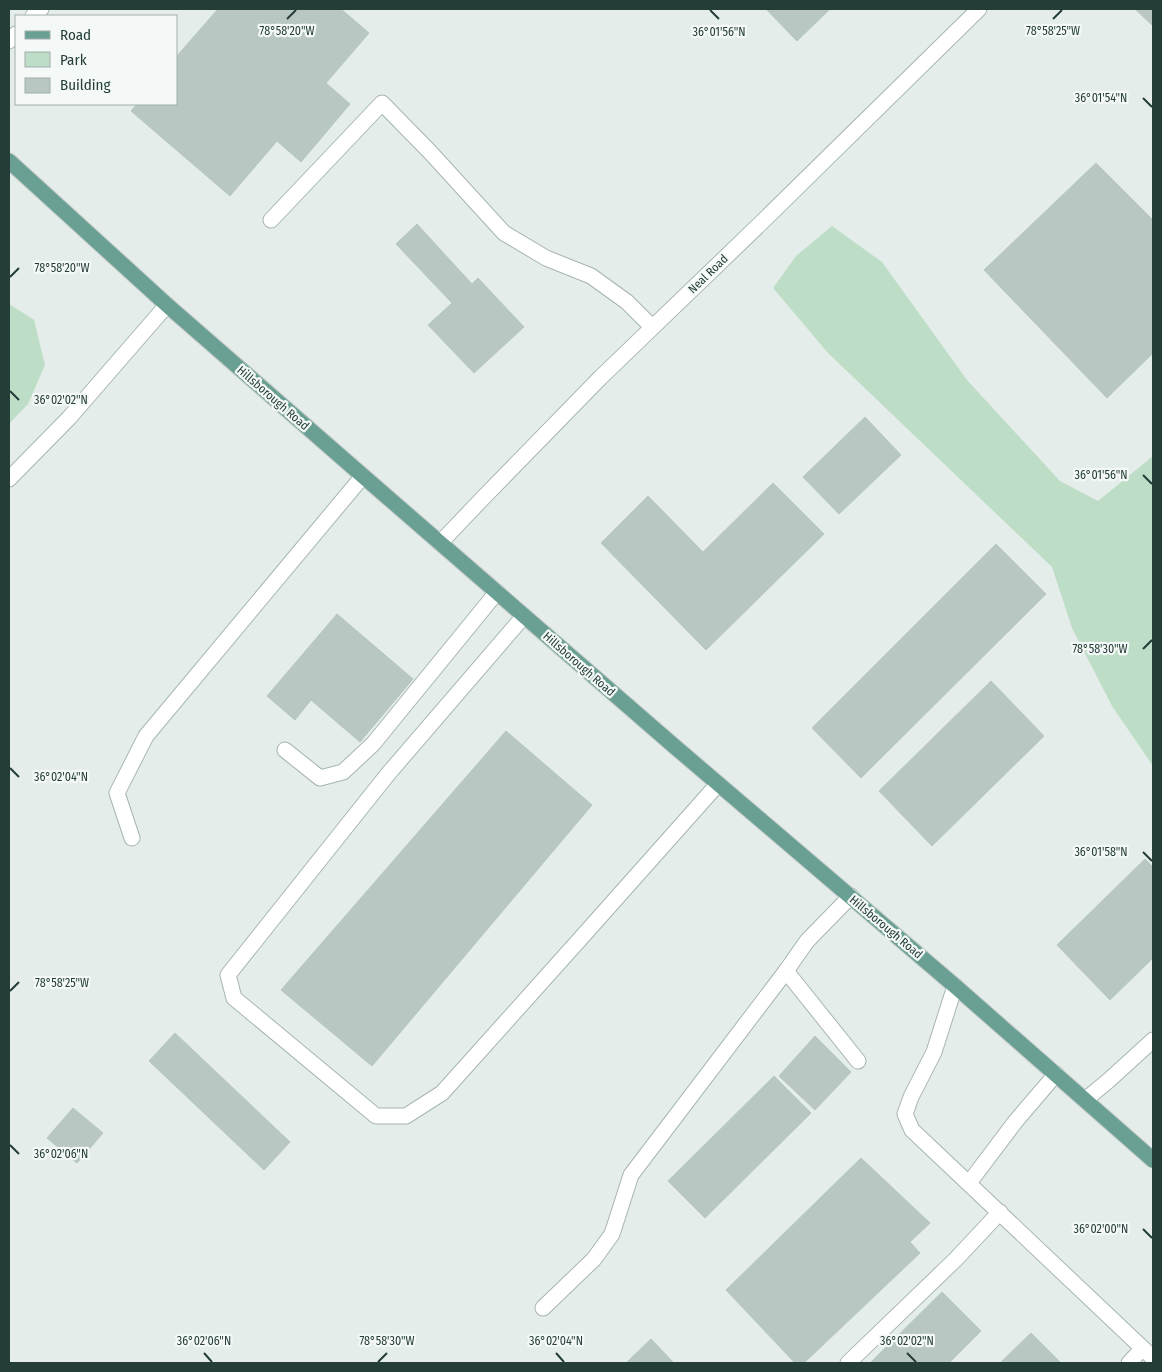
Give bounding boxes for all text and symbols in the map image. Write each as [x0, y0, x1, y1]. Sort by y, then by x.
legend [15, 15, 178, 105]
text: 78°58'20"W [260, 24, 314, 38]
text: 78°58'25"W [1026, 24, 1080, 38]
text: 36°01'56"N [693, 25, 745, 39]
text: Road [60, 26, 91, 44]
text: Park [60, 51, 87, 69]
text: Building [60, 76, 111, 94]
text: 36°01'54"N [1075, 91, 1127, 105]
street label: Neal Road [685, 252, 731, 296]
text: 78°58'20"W [35, 261, 89, 275]
street label: Hillsborough Road [234, 363, 312, 433]
text: 36°02'02"N [34, 393, 88, 407]
text: 36°01'56"N [1075, 468, 1127, 482]
street label: Hillsborough Road [540, 629, 618, 699]
text: 78°58'30"W [1072, 642, 1128, 656]
text: 36°02'04"N [34, 770, 88, 784]
text: 36°01'58"N [1074, 845, 1128, 859]
street label: Hillsborough Road [847, 893, 925, 961]
text: 78°58'25"W [35, 976, 89, 990]
text: 36°02'06"N [34, 1147, 88, 1161]
text: 36°02'00"N [1074, 1222, 1128, 1236]
text: 36°02'06"N [177, 1334, 231, 1348]
text: 78°58'30"W [359, 1334, 415, 1348]
text: 36°02'04"N [529, 1334, 583, 1348]
text: 36°02'02"N [880, 1334, 934, 1348]

